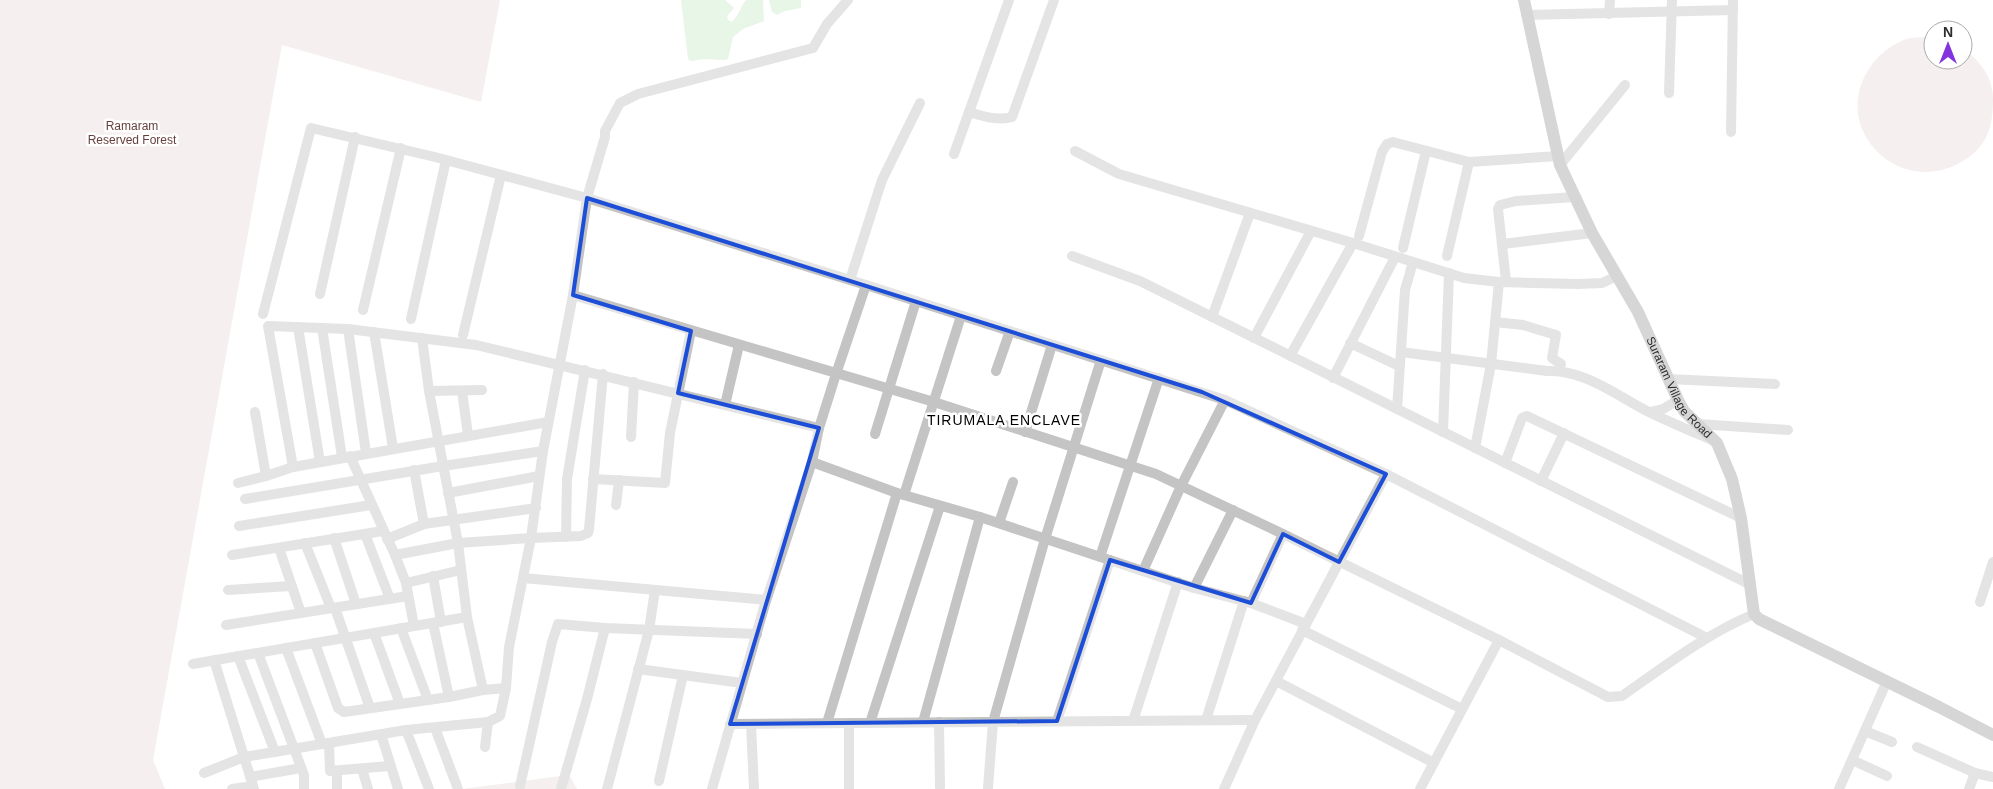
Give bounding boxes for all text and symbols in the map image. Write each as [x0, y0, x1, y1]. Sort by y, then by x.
north arrow [1923, 20, 1973, 70]
text: N [1943, 24, 1953, 40]
park label: Ramaram Reserved Forest [88, 119, 177, 147]
street label: Suraram Village Road [1643, 334, 1715, 441]
district label: TIRUMALA ENCLAVE [927, 412, 1081, 428]

